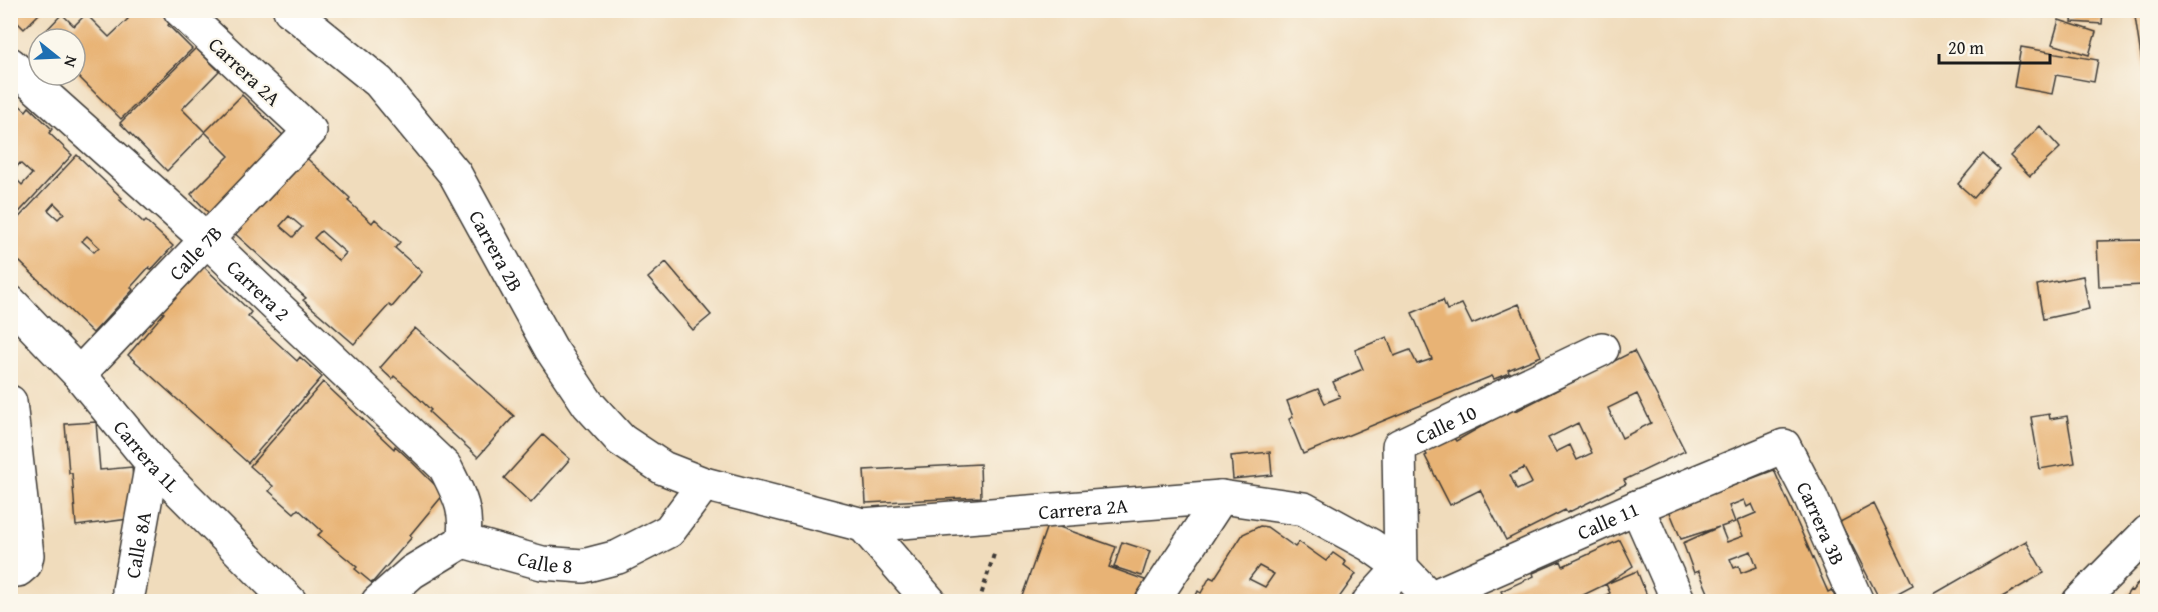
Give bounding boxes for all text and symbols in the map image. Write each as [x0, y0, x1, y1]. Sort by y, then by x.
north arrow [27, 27, 87, 87]
scale bar [1939, 27, 2050, 65]
street label: Carrera 2A [202, 30, 288, 112]
text: 20 m [1948, 34, 1984, 61]
text: N [58, 53, 84, 71]
street label: Carrera 2B [463, 205, 531, 296]
street label: Calle 7B [161, 218, 228, 286]
street label: Carrera 2 [221, 252, 297, 327]
street label: Calle 10 [1410, 397, 1481, 451]
street label: Carrera 1L [108, 413, 187, 498]
street label: Carrera 3B [1790, 476, 1853, 569]
street label: Carrera 2A [1037, 490, 1129, 526]
street label: Calle 11 [1572, 494, 1643, 546]
street label: Calle 8A [117, 509, 157, 580]
street label: Calle 8 [514, 542, 573, 580]

